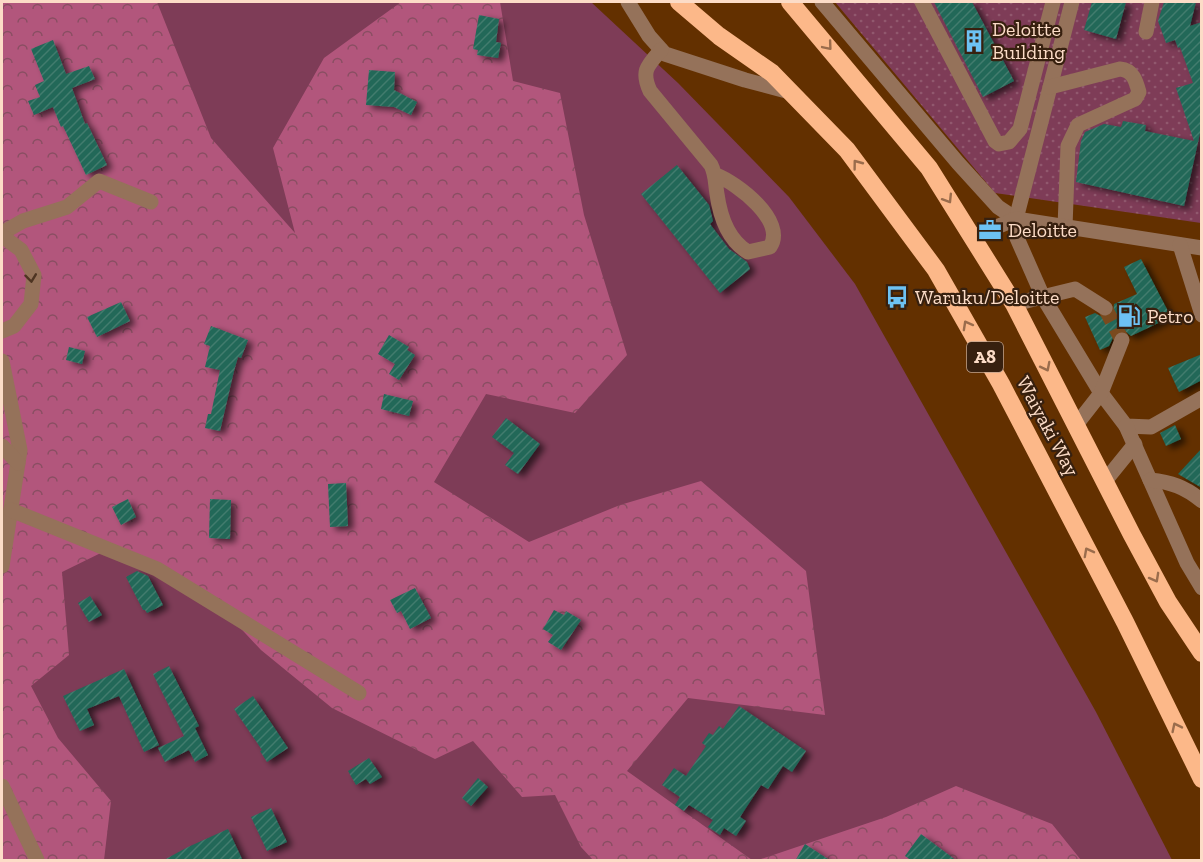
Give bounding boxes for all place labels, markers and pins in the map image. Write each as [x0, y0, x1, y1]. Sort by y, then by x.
place label: Deloitte Building [992, 17, 1065, 64]
building icon: Deloitte Building [961, 28, 987, 54]
office icon: Deloitte [977, 217, 1003, 243]
place label: Deloitte [1008, 218, 1077, 242]
bus stop icon: Waruku/Deloitte [884, 284, 910, 310]
place label: Waruku/Deloitte [915, 285, 1059, 309]
fuel station icon: Petro [1116, 303, 1142, 329]
place label: Petro [1147, 304, 1194, 328]

